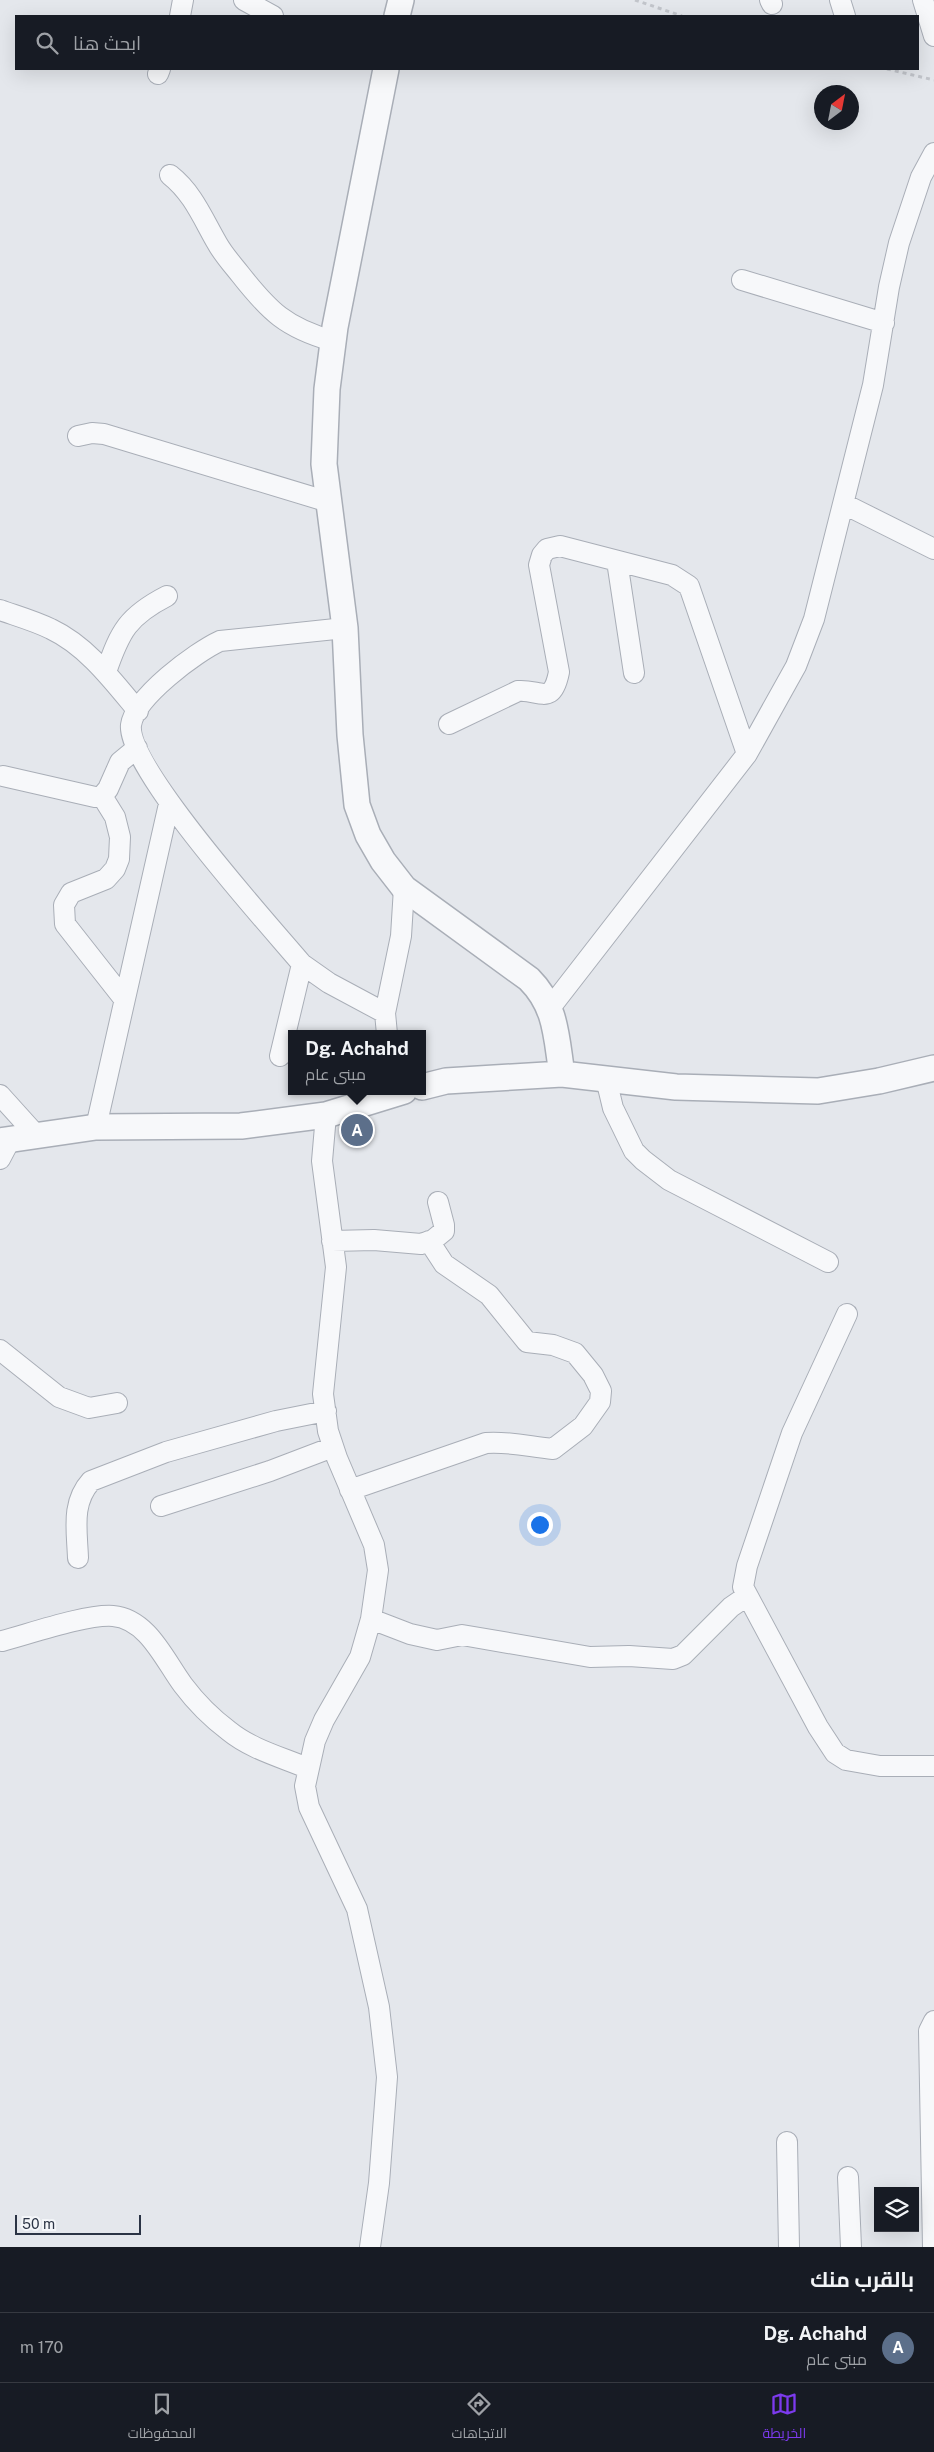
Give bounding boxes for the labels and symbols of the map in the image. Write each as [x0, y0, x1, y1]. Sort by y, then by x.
north arrow [814, 85, 859, 130]
pin: A [341, 1111, 373, 1149]
your location [527, 1512, 553, 1538]
scale bar [15, 2212, 141, 2235]

